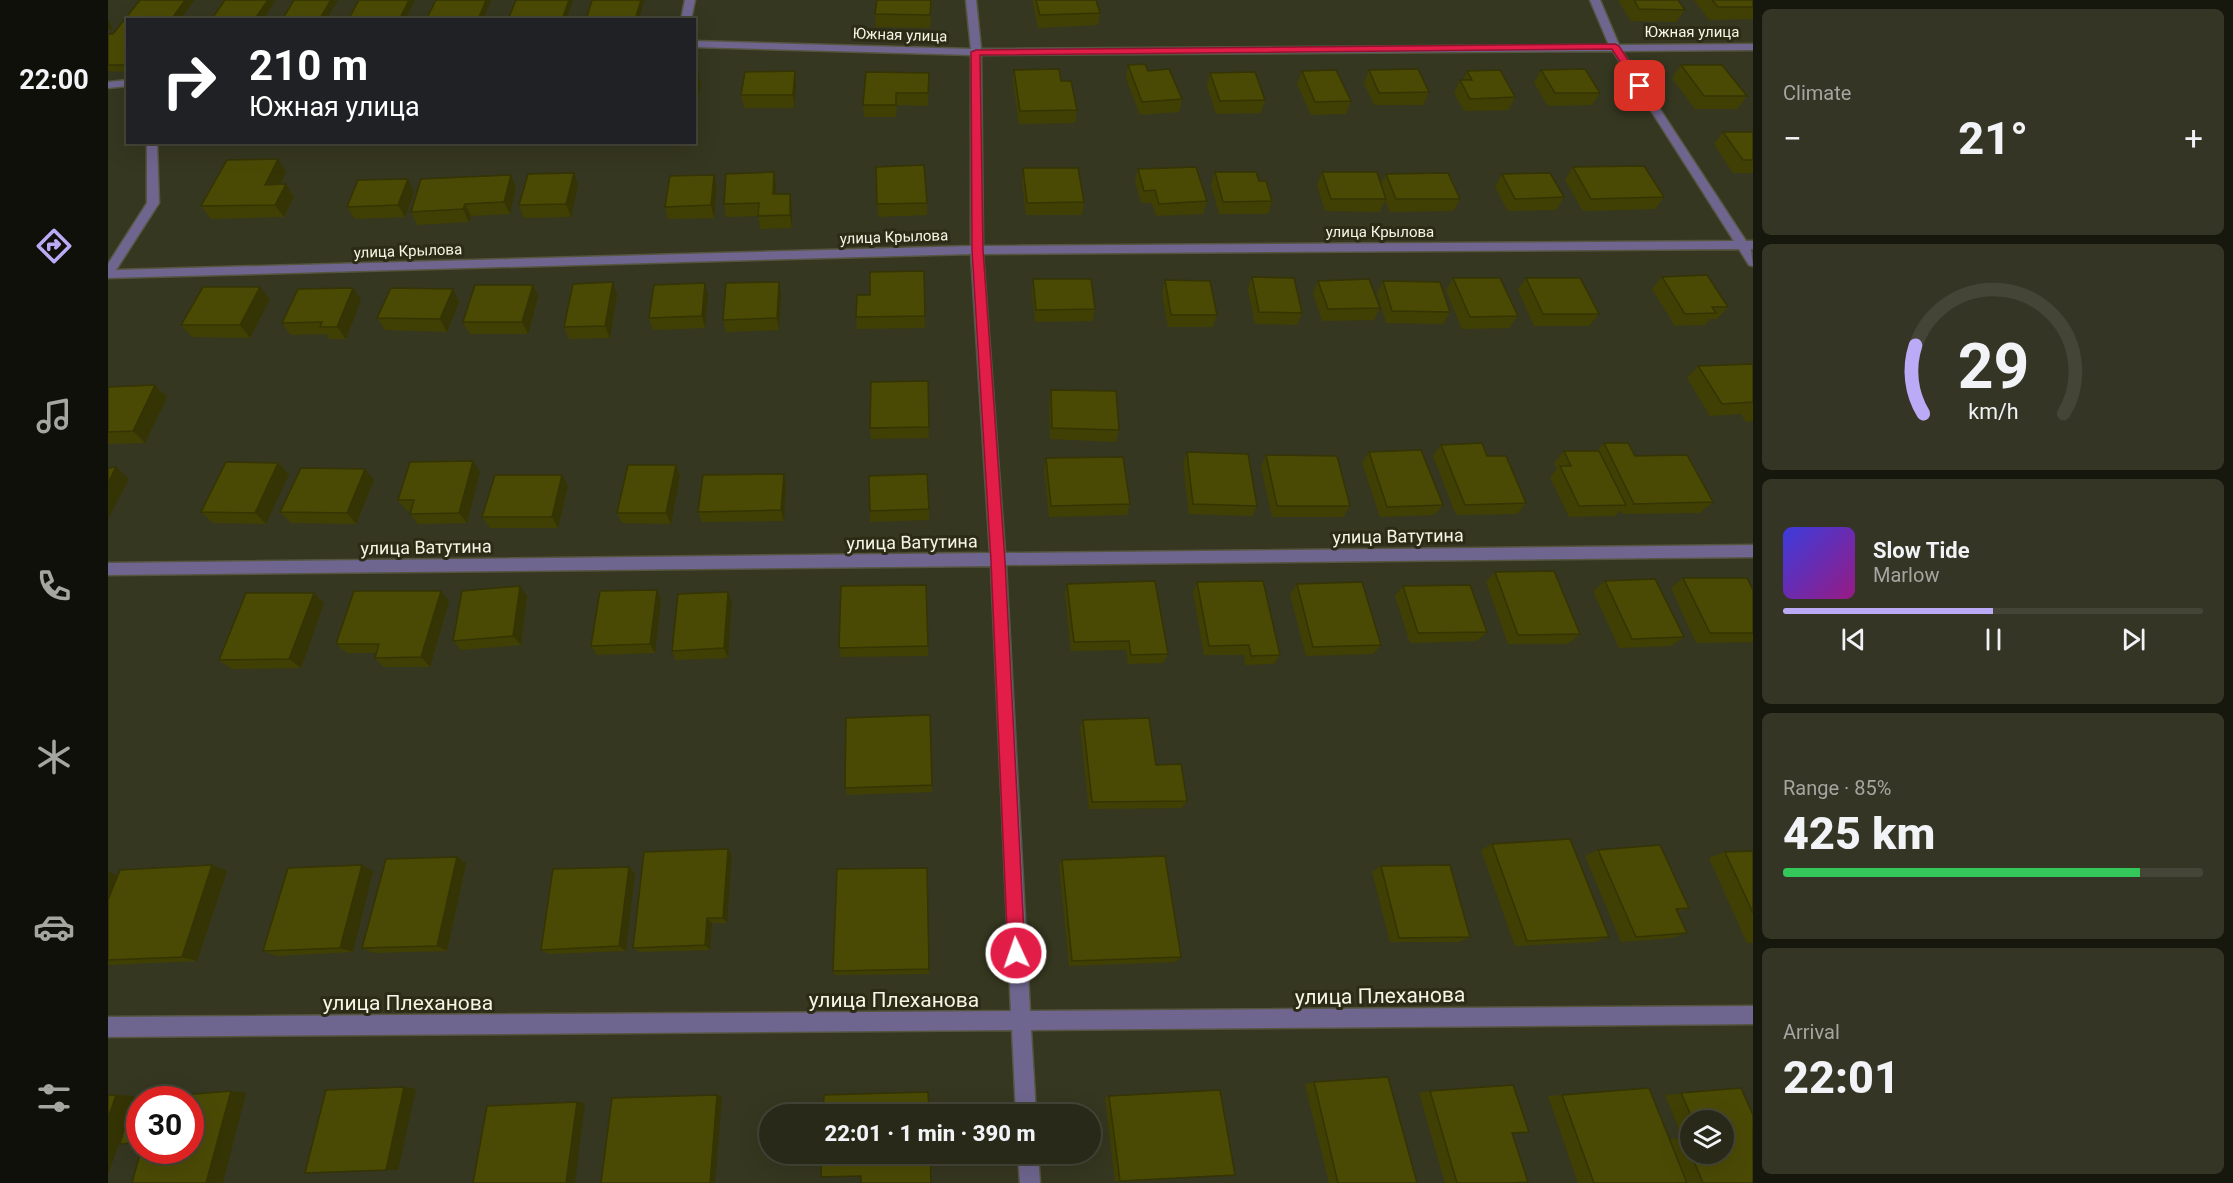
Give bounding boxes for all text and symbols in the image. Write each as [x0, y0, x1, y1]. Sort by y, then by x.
street label: Южная улица [1645, 23, 1739, 41]
street label: Южная улица [852, 24, 948, 46]
text: 210 m [249, 41, 368, 90]
icon: right [150, 42, 228, 120]
pin [1614, 60, 1665, 111]
text: 22:00 [19, 64, 89, 96]
icon: arrive [1623, 69, 1656, 102]
text: Climate [1783, 81, 1851, 105]
text: Южная улица [249, 91, 420, 123]
text: 21° [1958, 112, 2028, 165]
text: − [1783, 119, 1802, 158]
text: + [2184, 119, 2203, 158]
street label: улица Крылова [1326, 223, 1434, 241]
icon: directions [33, 225, 75, 267]
street label: улица Крылова [840, 226, 948, 248]
street label: улица Крылова [354, 240, 462, 262]
text: 29 [1957, 330, 2029, 403]
icon: music [33, 395, 75, 437]
text: km/h [1968, 399, 2018, 424]
street label: улица Ватутина [1332, 524, 1464, 548]
street label: улица Ватутина [846, 530, 978, 554]
street label: улица Ватутина [360, 535, 492, 559]
text: Slow Tide [1873, 538, 1970, 563]
text: Marlow [1873, 563, 1939, 587]
icon: phone [33, 565, 75, 607]
icon: previous [1837, 623, 1870, 656]
icon: pause [1977, 623, 2010, 656]
icon: next [2117, 623, 2150, 656]
icon: climate [33, 736, 75, 778]
text: Range · 85% [1783, 776, 1891, 800]
text: 425 km [1783, 807, 1935, 860]
icon: car [33, 906, 75, 948]
position arrow [984, 921, 1048, 985]
street label: улица Плеханова [1295, 983, 1465, 1009]
street label: улица Плеханова [809, 988, 979, 1012]
street label: улица Плеханова [323, 991, 493, 1015]
text: Arrival [1783, 1020, 1840, 1044]
text: 22:01 [1783, 1051, 1900, 1104]
icon: filters [33, 1077, 75, 1119]
speed limit sign: 30 [126, 1086, 204, 1164]
map controls [1680, 1110, 1734, 1164]
button: layers [1680, 1110, 1734, 1164]
text: 22:01 · 1 min · 390 m [825, 1121, 1035, 1146]

